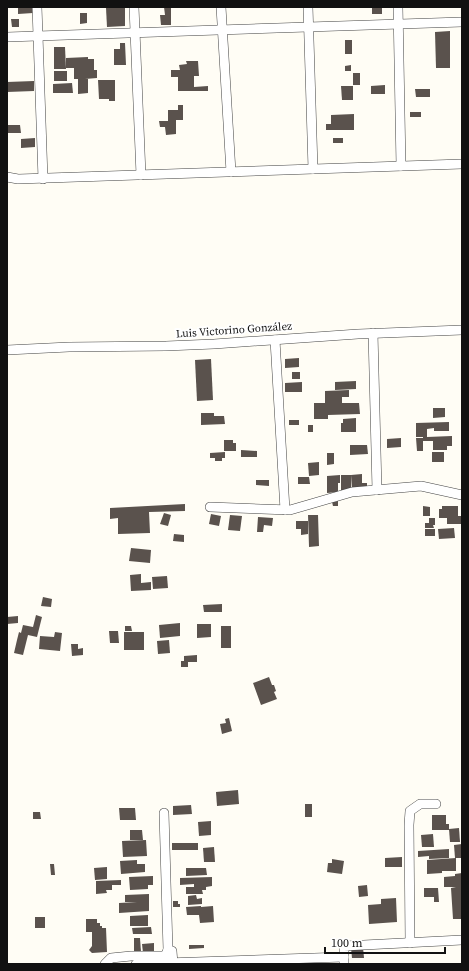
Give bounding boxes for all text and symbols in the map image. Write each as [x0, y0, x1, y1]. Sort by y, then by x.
street label: Luis Victorino González [175, 318, 293, 342]
scale bar [325, 929, 445, 955]
text: 100 m [331, 935, 363, 951]

